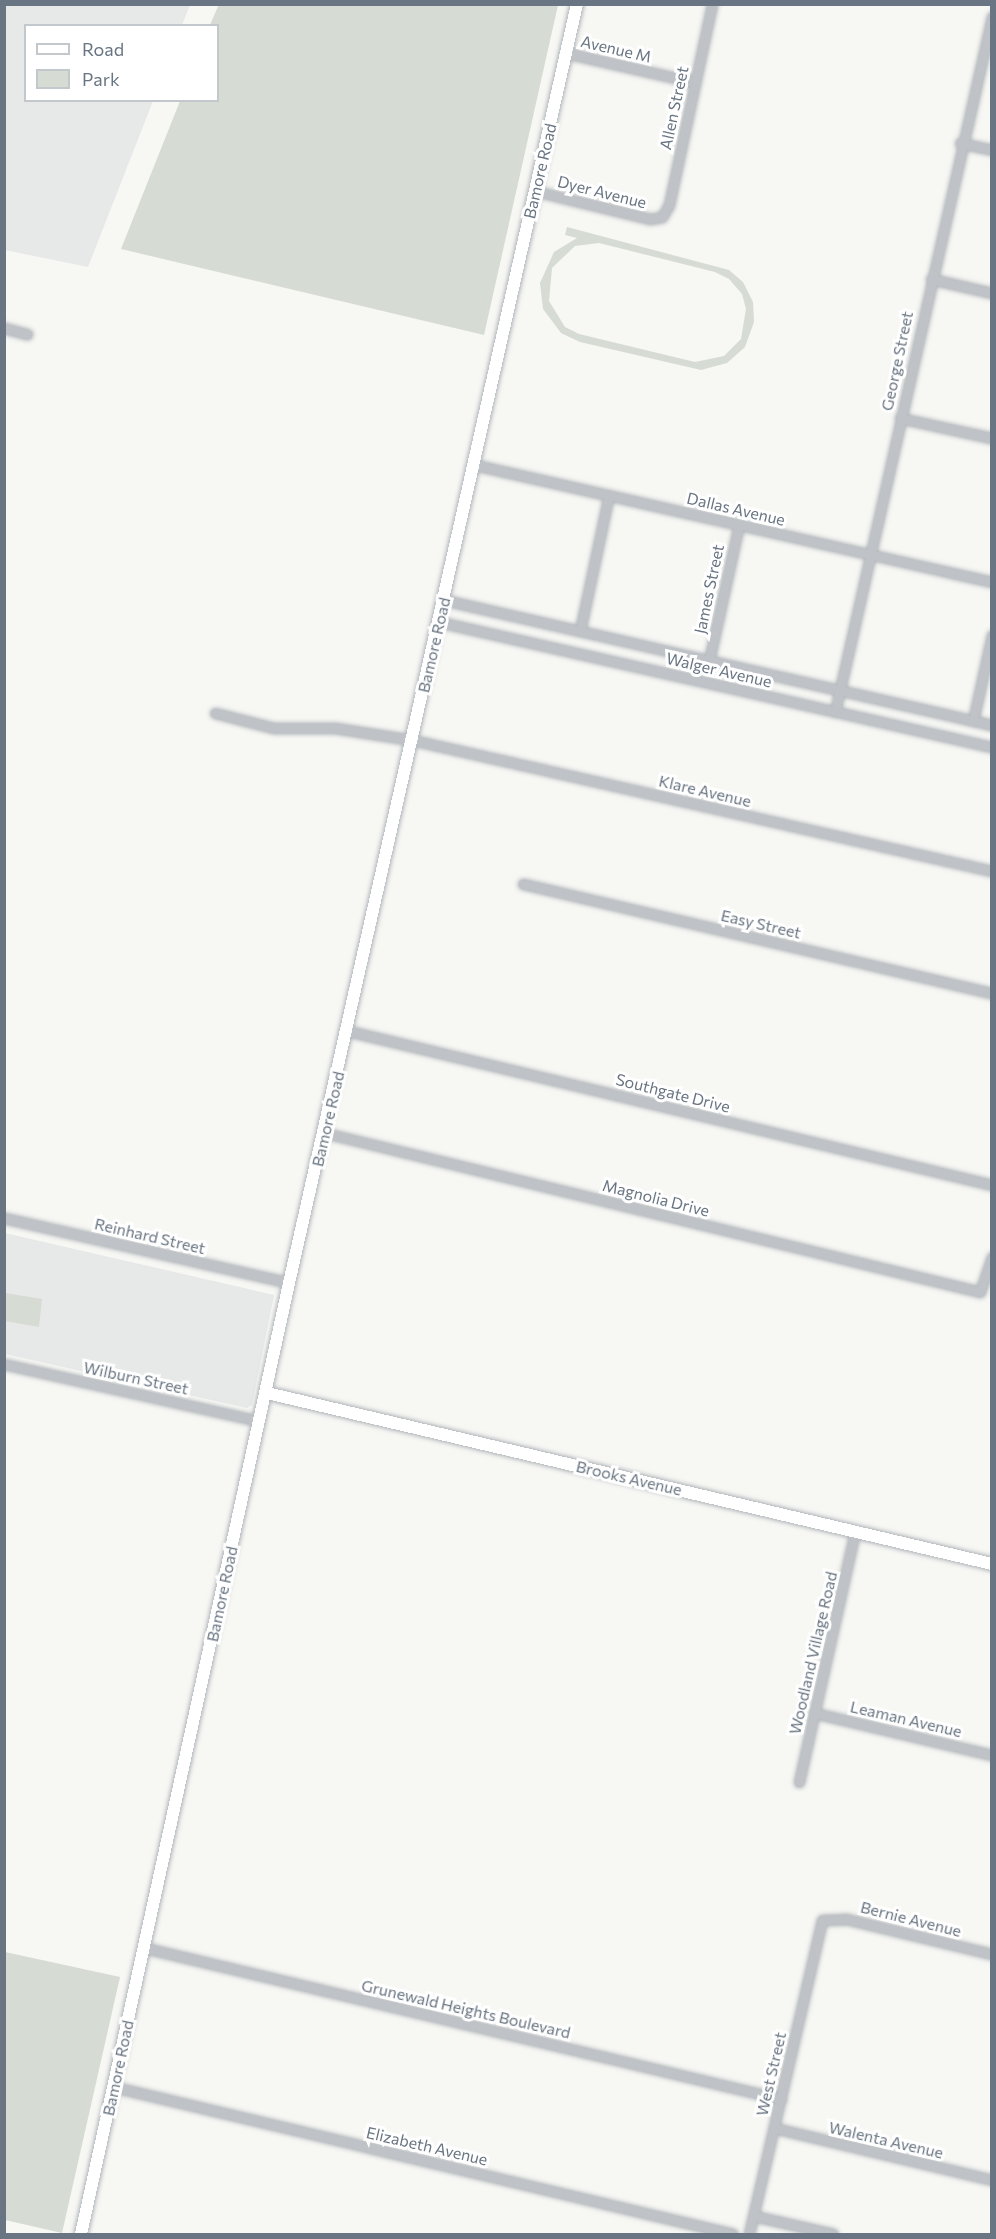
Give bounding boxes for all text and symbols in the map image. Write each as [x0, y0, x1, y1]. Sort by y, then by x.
legend [24, 24, 219, 102]
street label: Avenue M [579, 32, 653, 66]
text: Road [82, 38, 124, 60]
street label: Allen Street [656, 64, 692, 152]
text: Park [82, 68, 120, 90]
street label: Bamore Road [520, 121, 560, 221]
street label: Dyer Avenue [556, 172, 648, 212]
street label: George Street [877, 309, 917, 413]
street label: Dallas Avenue [685, 488, 787, 530]
street label: James Street [690, 543, 728, 635]
street label: Bamore Road [414, 595, 454, 695]
street label: Walger Avenue [664, 649, 774, 691]
street label: Klare Avenue [657, 771, 753, 811]
street label: Easy Street [719, 905, 803, 943]
street label: Bamore Road [308, 1069, 348, 1169]
street label: Southgate Drive [614, 1070, 732, 1116]
street label: Magnolia Drive [601, 1175, 711, 1221]
street label: Reinhard Street [93, 1214, 207, 1258]
street label: Wilburn Street [82, 1358, 190, 1398]
street label: Brooks Avenue [574, 1457, 684, 1499]
street label: Bamore Road [203, 1544, 241, 1644]
street label: Woodland Village Road [785, 1570, 841, 1736]
street label: Leaman Avenue [848, 1697, 964, 1741]
street label: Bernie Avenue [859, 1897, 963, 1941]
street label: Grunewald Heights Boulevard [360, 1976, 572, 2042]
street label: Bamore Road [99, 2018, 137, 2118]
street label: West Street [752, 2030, 790, 2118]
street label: Walenta Avenue [827, 2118, 945, 2162]
street label: Elizabeth Avenue [364, 2123, 490, 2169]

